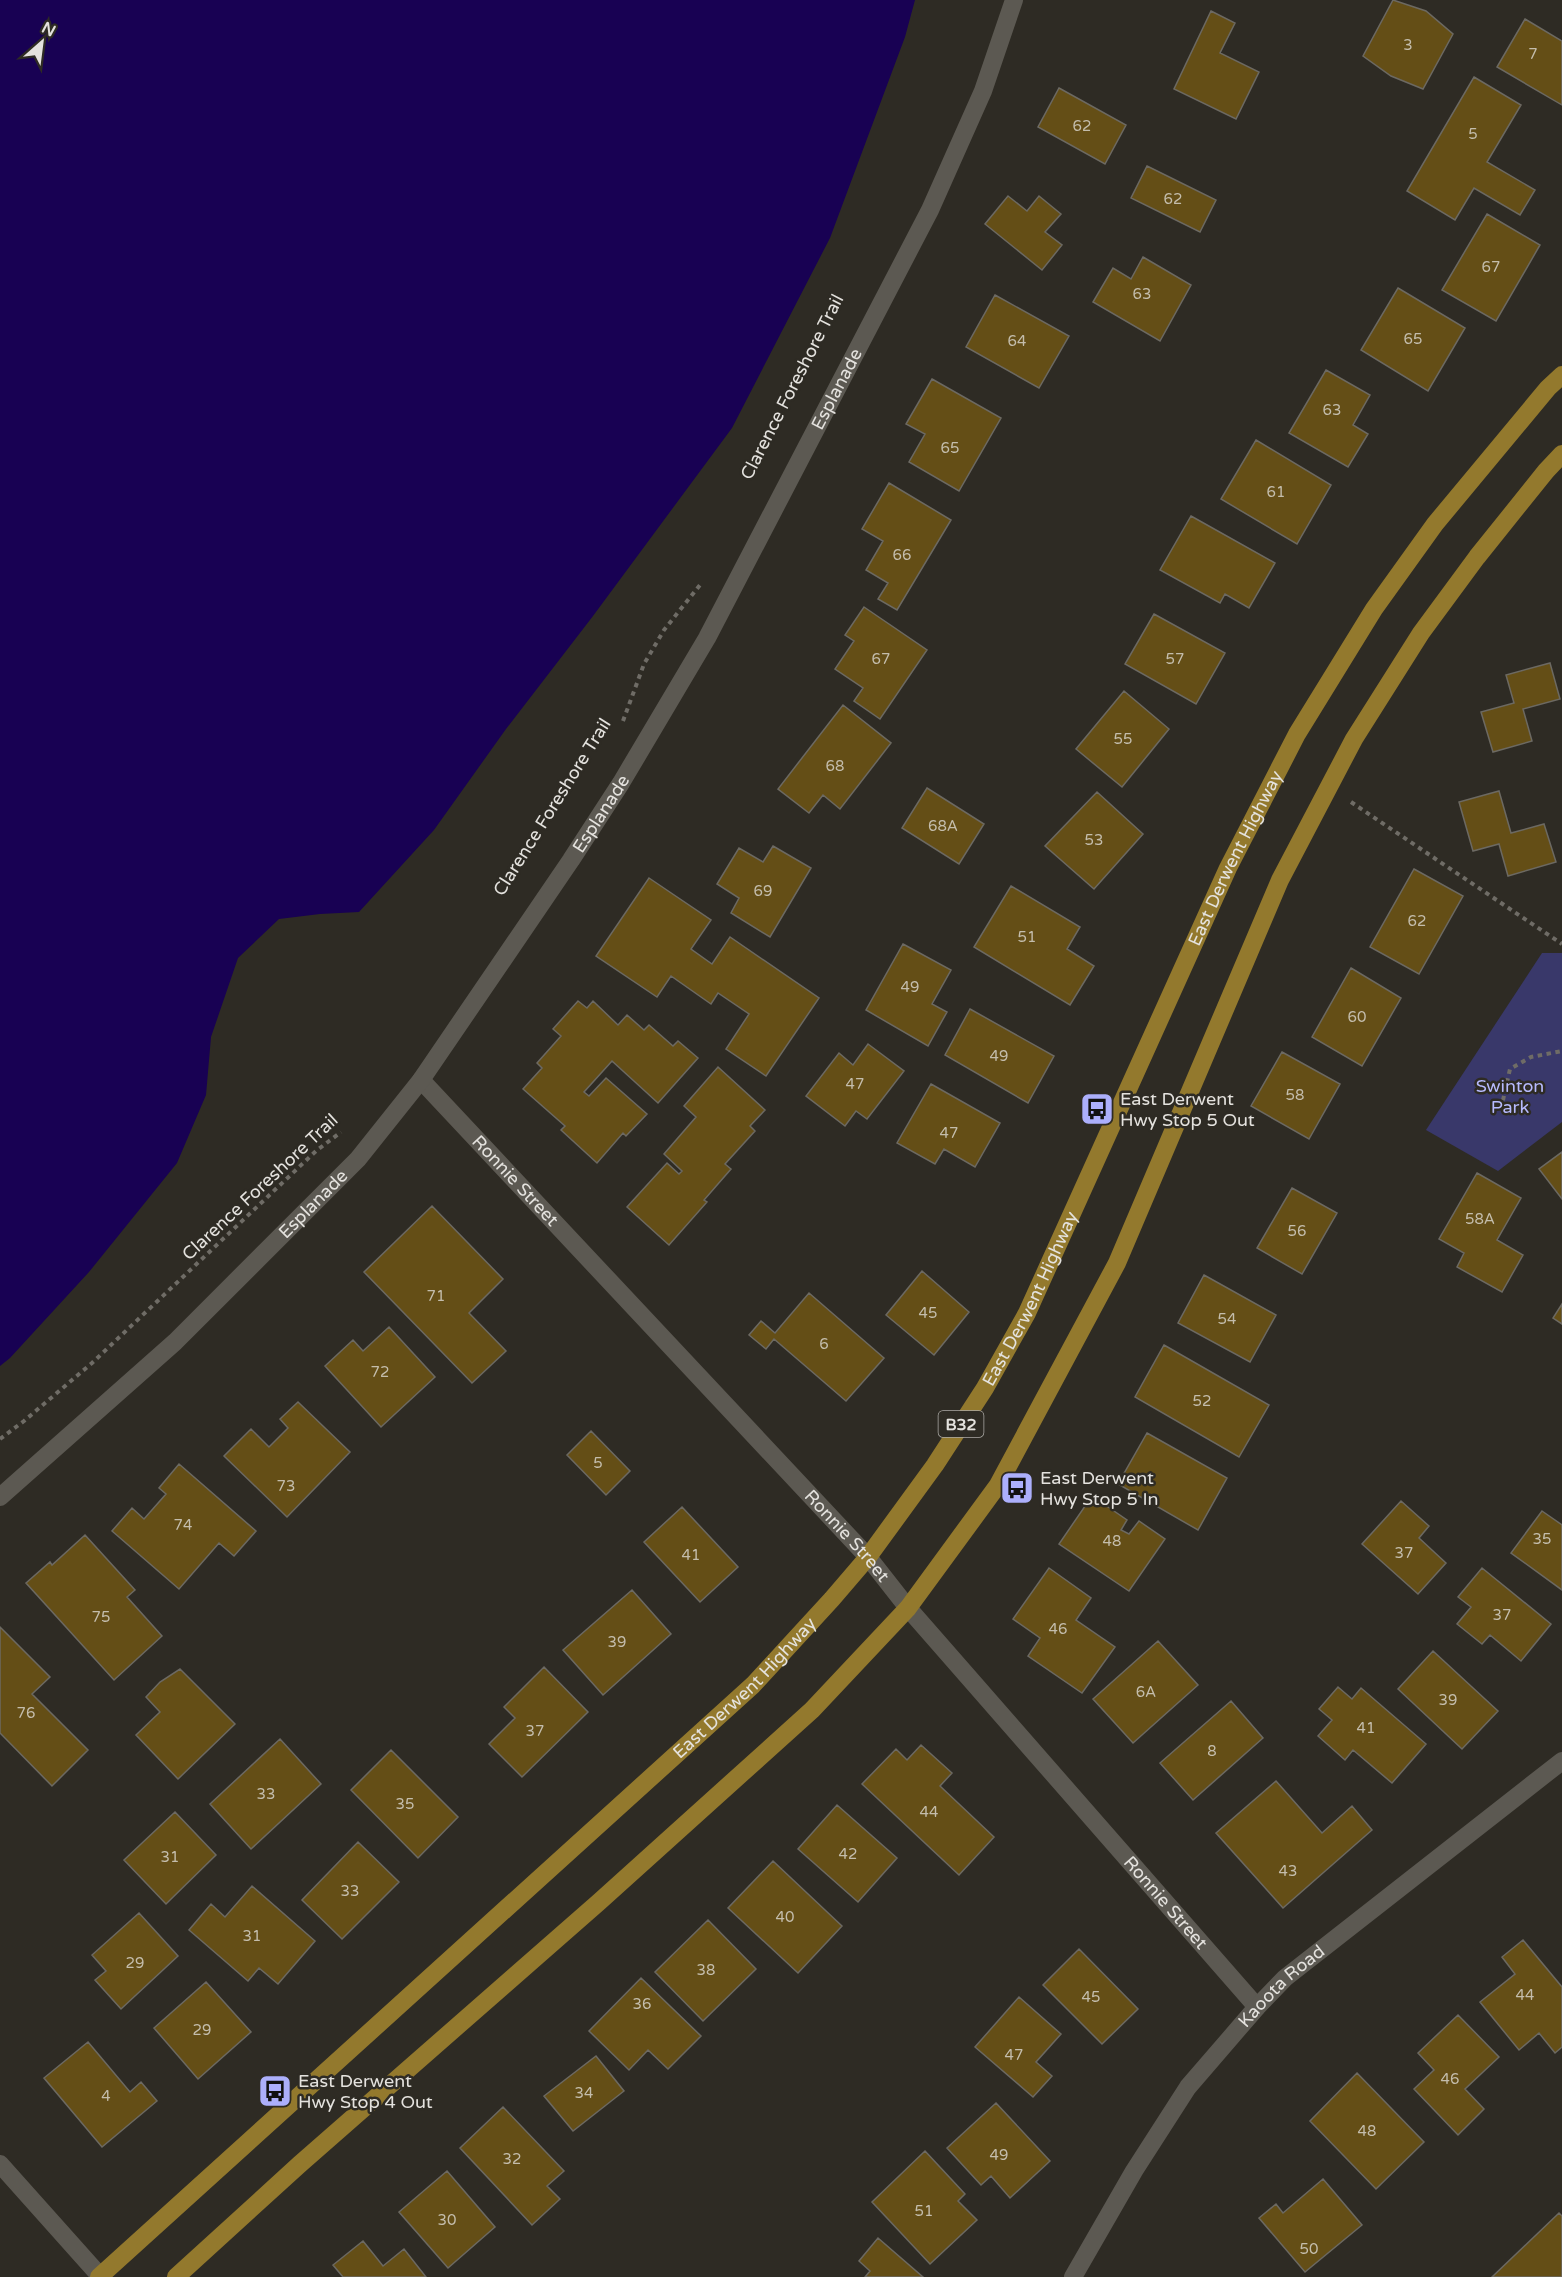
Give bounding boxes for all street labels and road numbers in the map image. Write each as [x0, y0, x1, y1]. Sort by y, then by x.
street label: Clarence Foreshore Trail [736, 291, 848, 483]
street label: Esplanade [806, 345, 867, 433]
street label: Clarence Foreshore Trail [488, 714, 616, 900]
street label: East Derwent Highway [1183, 767, 1287, 949]
street label: Esplanade [568, 771, 634, 857]
street label: Clarence Foreshore Trail [177, 1109, 343, 1265]
street label: Ronnie Street [467, 1131, 563, 1231]
street label: Esplanade [274, 1165, 352, 1243]
street label: East Derwent Highway [977, 1208, 1083, 1390]
road number: B32 [938, 1411, 984, 1437]
street label: Ronnie Street [800, 1485, 894, 1586]
street label: East Derwent Highway [668, 1612, 821, 1763]
street label: Ronnie Street [1119, 1852, 1212, 1954]
street label: Kaoota Road [1233, 1940, 1329, 2032]

